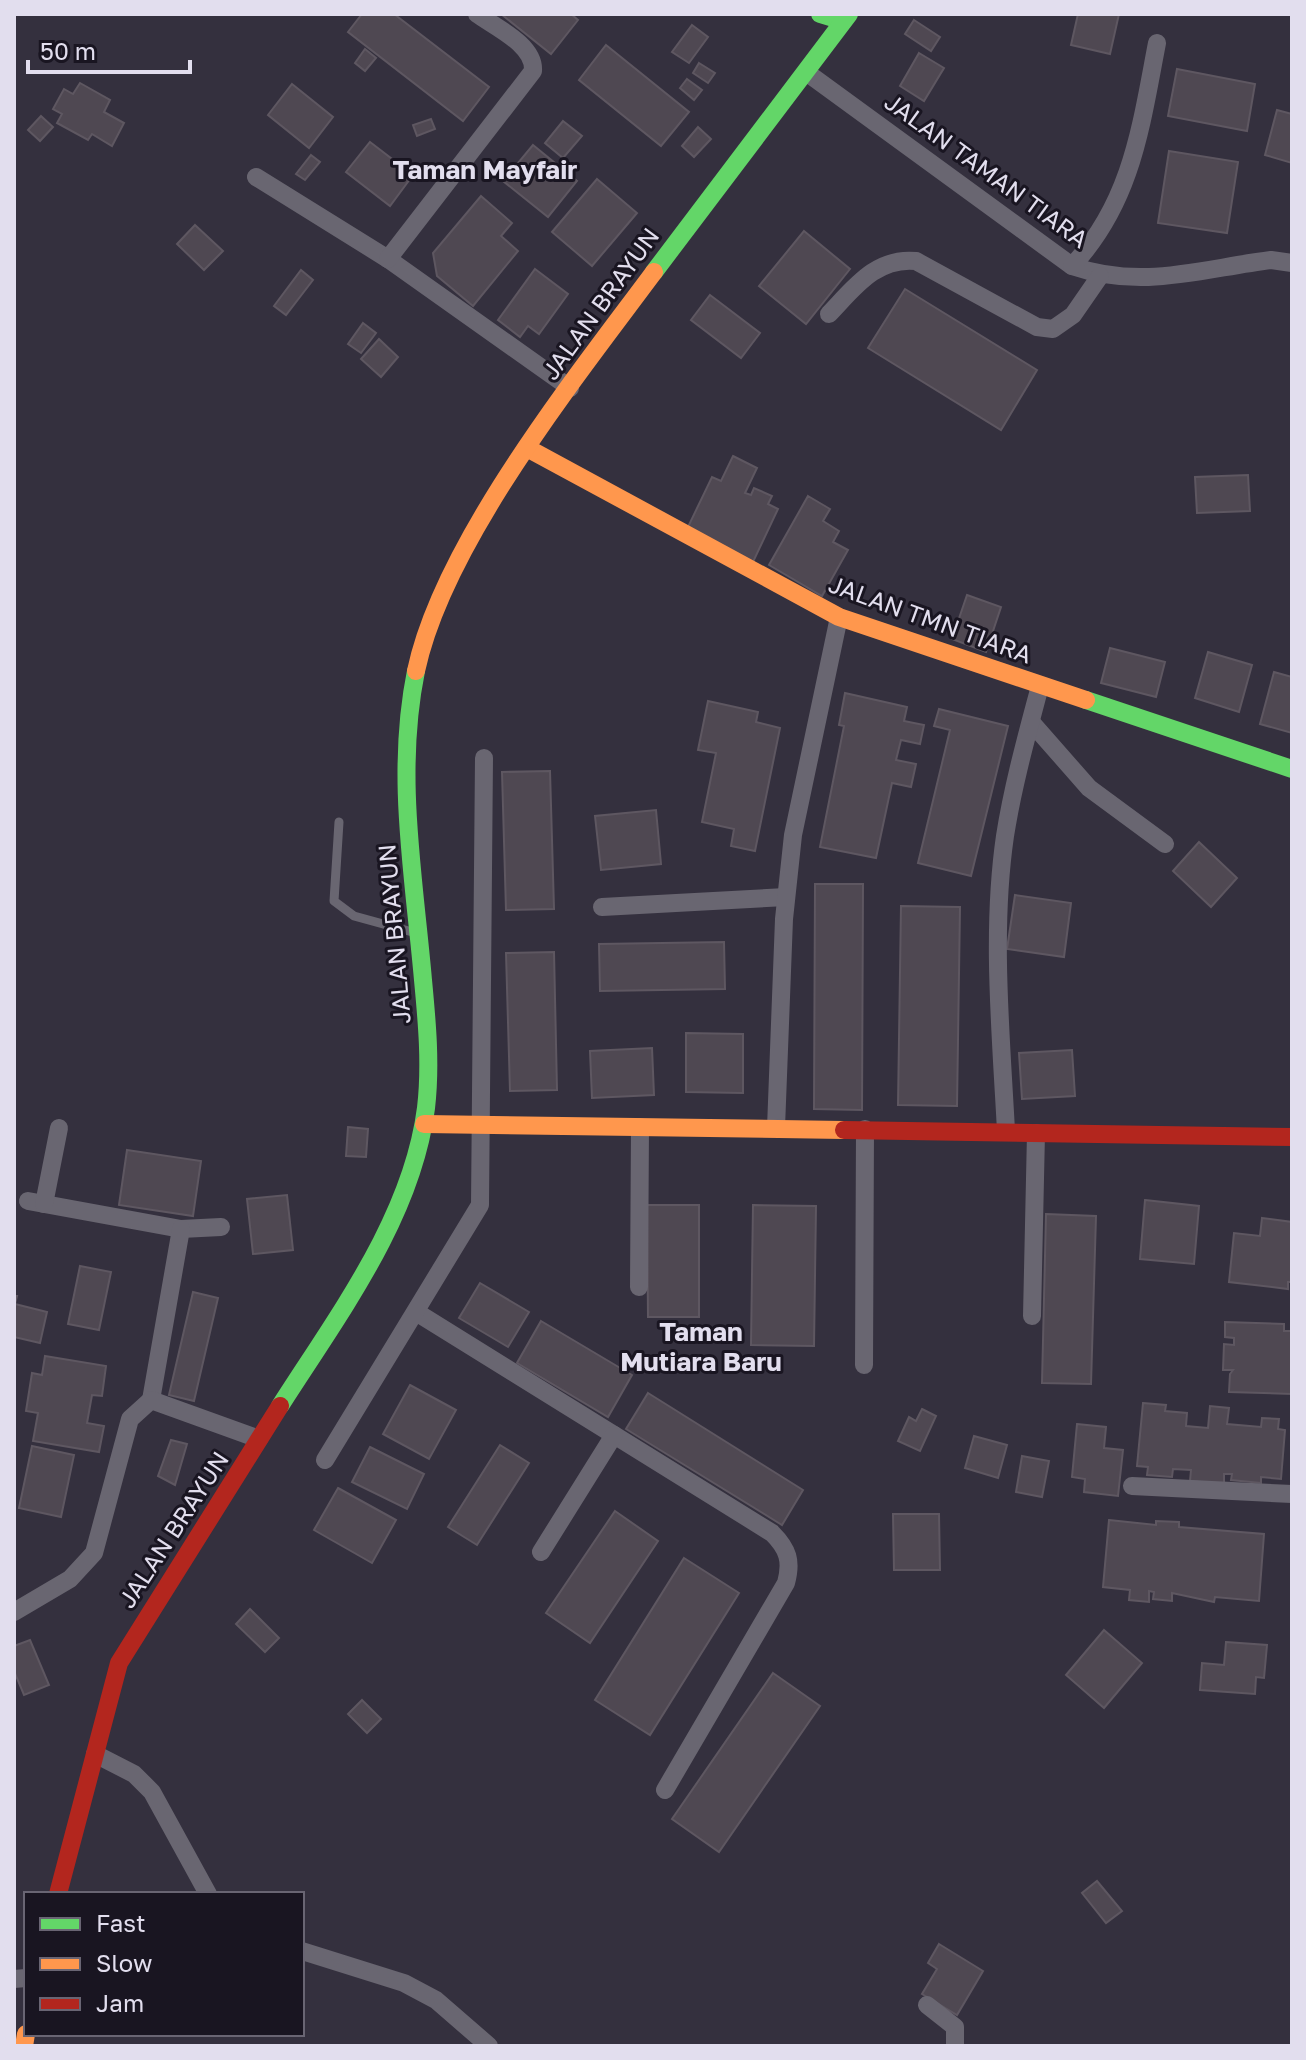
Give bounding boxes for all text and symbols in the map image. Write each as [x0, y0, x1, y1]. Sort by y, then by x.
scale bar [28, 24, 190, 74]
text: 50 m [40, 36, 96, 65]
street label: JALAN TAMAN TIARA [880, 86, 1094, 253]
district label: Taman Mayfair [393, 154, 577, 185]
street label: JALAN BRAYUN [535, 222, 665, 385]
street label: JALAN TMN TIARA [825, 568, 1036, 669]
street label: JALAN BRAYUN [371, 843, 416, 1025]
district label: Taman Mutiara Baru [620, 1316, 782, 1377]
street label: JALAN BRAYUN [111, 1446, 234, 1613]
legend [24, 1892, 304, 2036]
text: Fast [96, 1908, 146, 1937]
text: Slow [96, 1948, 152, 1977]
text: Jam [96, 1988, 144, 2017]

